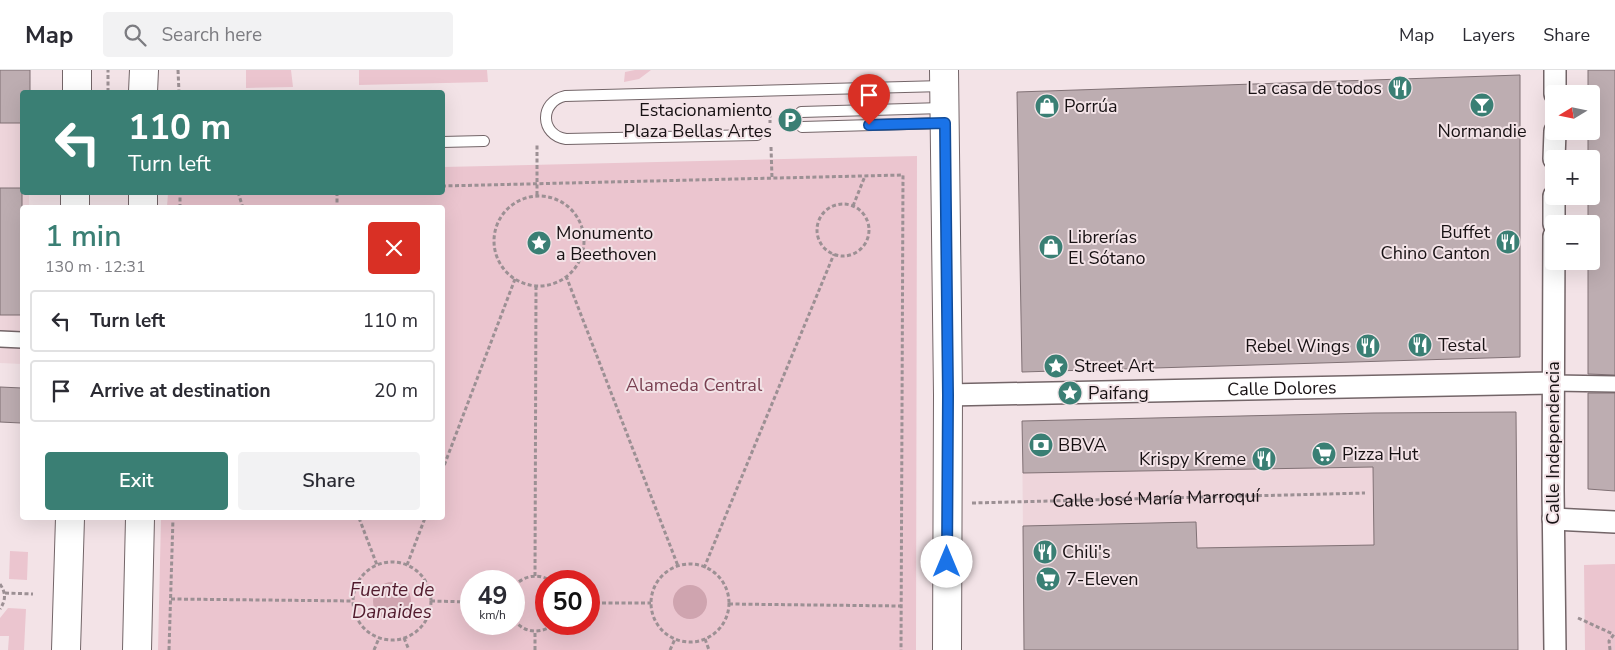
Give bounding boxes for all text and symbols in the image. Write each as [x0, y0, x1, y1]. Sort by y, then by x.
search box [103, 12, 453, 57]
text: Map [25, 19, 73, 51]
icon: search [121, 21, 149, 49]
text: Search here [161, 22, 262, 48]
text: Map [1399, 23, 1434, 47]
text: Layers [1462, 23, 1515, 47]
text: Share [1543, 23, 1590, 47]
pin [848, 74, 890, 125]
restaurant icon: La casa de todos [1387, 75, 1413, 101]
place label: La casa de todos [1247, 76, 1382, 100]
icon: arrive [855, 81, 883, 109]
north arrow [1545, 85, 1600, 140]
map controls [1545, 85, 1600, 270]
bar icon: Normandie [1469, 92, 1495, 118]
shop icon: Porrúa [1034, 93, 1060, 119]
place label: Porrúa [1064, 94, 1118, 118]
place label: Estacionamiento Plaza Bellas Artes [624, 98, 772, 143]
text: 110 m [128, 104, 231, 151]
parking icon: Estacionamiento Plaza Bellas Artes [777, 107, 803, 133]
icon: left [45, 110, 110, 175]
place label: Normandie [1437, 119, 1527, 143]
text: Turn left [128, 149, 211, 179]
button: + [1545, 150, 1600, 205]
button: − [1545, 215, 1600, 270]
text: 1 min [45, 216, 121, 257]
place label: Buffet Chino Canton [1381, 220, 1491, 265]
place label: Monumento a Beethoven [556, 221, 657, 266]
button: close [368, 222, 420, 274]
place label: Librerías El Sótano [1068, 225, 1146, 270]
restaurant icon: Buffet Chino Canton [1495, 229, 1521, 255]
place icon: Monumento a Beethoven [526, 230, 552, 256]
shop icon: Librerías El Sótano [1038, 234, 1064, 260]
text: 130 m · 12:31 [45, 256, 146, 278]
icon: left [47, 307, 75, 335]
text: Turn left [90, 308, 165, 334]
text: 110 m [363, 308, 418, 334]
restaurant icon: Testal [1407, 332, 1433, 358]
restaurant icon: Rebel Wings [1355, 333, 1381, 359]
place label: Testal [1438, 333, 1487, 357]
place label: Rebel Wings [1245, 334, 1350, 358]
place icon: Street Art [1043, 353, 1069, 379]
place label: Street Art [1074, 354, 1155, 378]
street label: Calle Independencia [1541, 361, 1565, 525]
park label: Alameda Central [626, 373, 763, 397]
street label: Calle Dolores [1227, 375, 1337, 401]
icon: arrive [47, 377, 75, 405]
text: Arrive at destination [90, 378, 271, 404]
text: 20 m [374, 378, 418, 404]
place icon: Paifang [1057, 380, 1083, 406]
place label: Paifang [1088, 381, 1149, 405]
bank icon: BBVA [1028, 432, 1054, 458]
place label: BBVA [1058, 433, 1107, 457]
supermarket icon: Pizza Hut [1311, 441, 1337, 467]
place label: Pizza Hut [1342, 442, 1419, 466]
restaurant icon: Krispy Kreme [1251, 446, 1277, 472]
place label: Krispy Kreme [1139, 447, 1246, 471]
button: Exit [45, 452, 228, 510]
button: Share [238, 452, 420, 510]
street label: Calle José María Marroquí [1052, 484, 1261, 513]
position arrow [920, 535, 972, 587]
restaurant icon: Chili's [1032, 539, 1058, 565]
place label: Chili's [1062, 540, 1111, 564]
supermarket icon: 7-Eleven [1035, 566, 1061, 592]
place label: 7-Eleven [1066, 567, 1139, 591]
speed limit sign: 50 [535, 570, 600, 635]
water label: Fuente de Danaides [350, 577, 434, 625]
text: 49 [477, 579, 508, 613]
text: km/h [479, 607, 506, 623]

